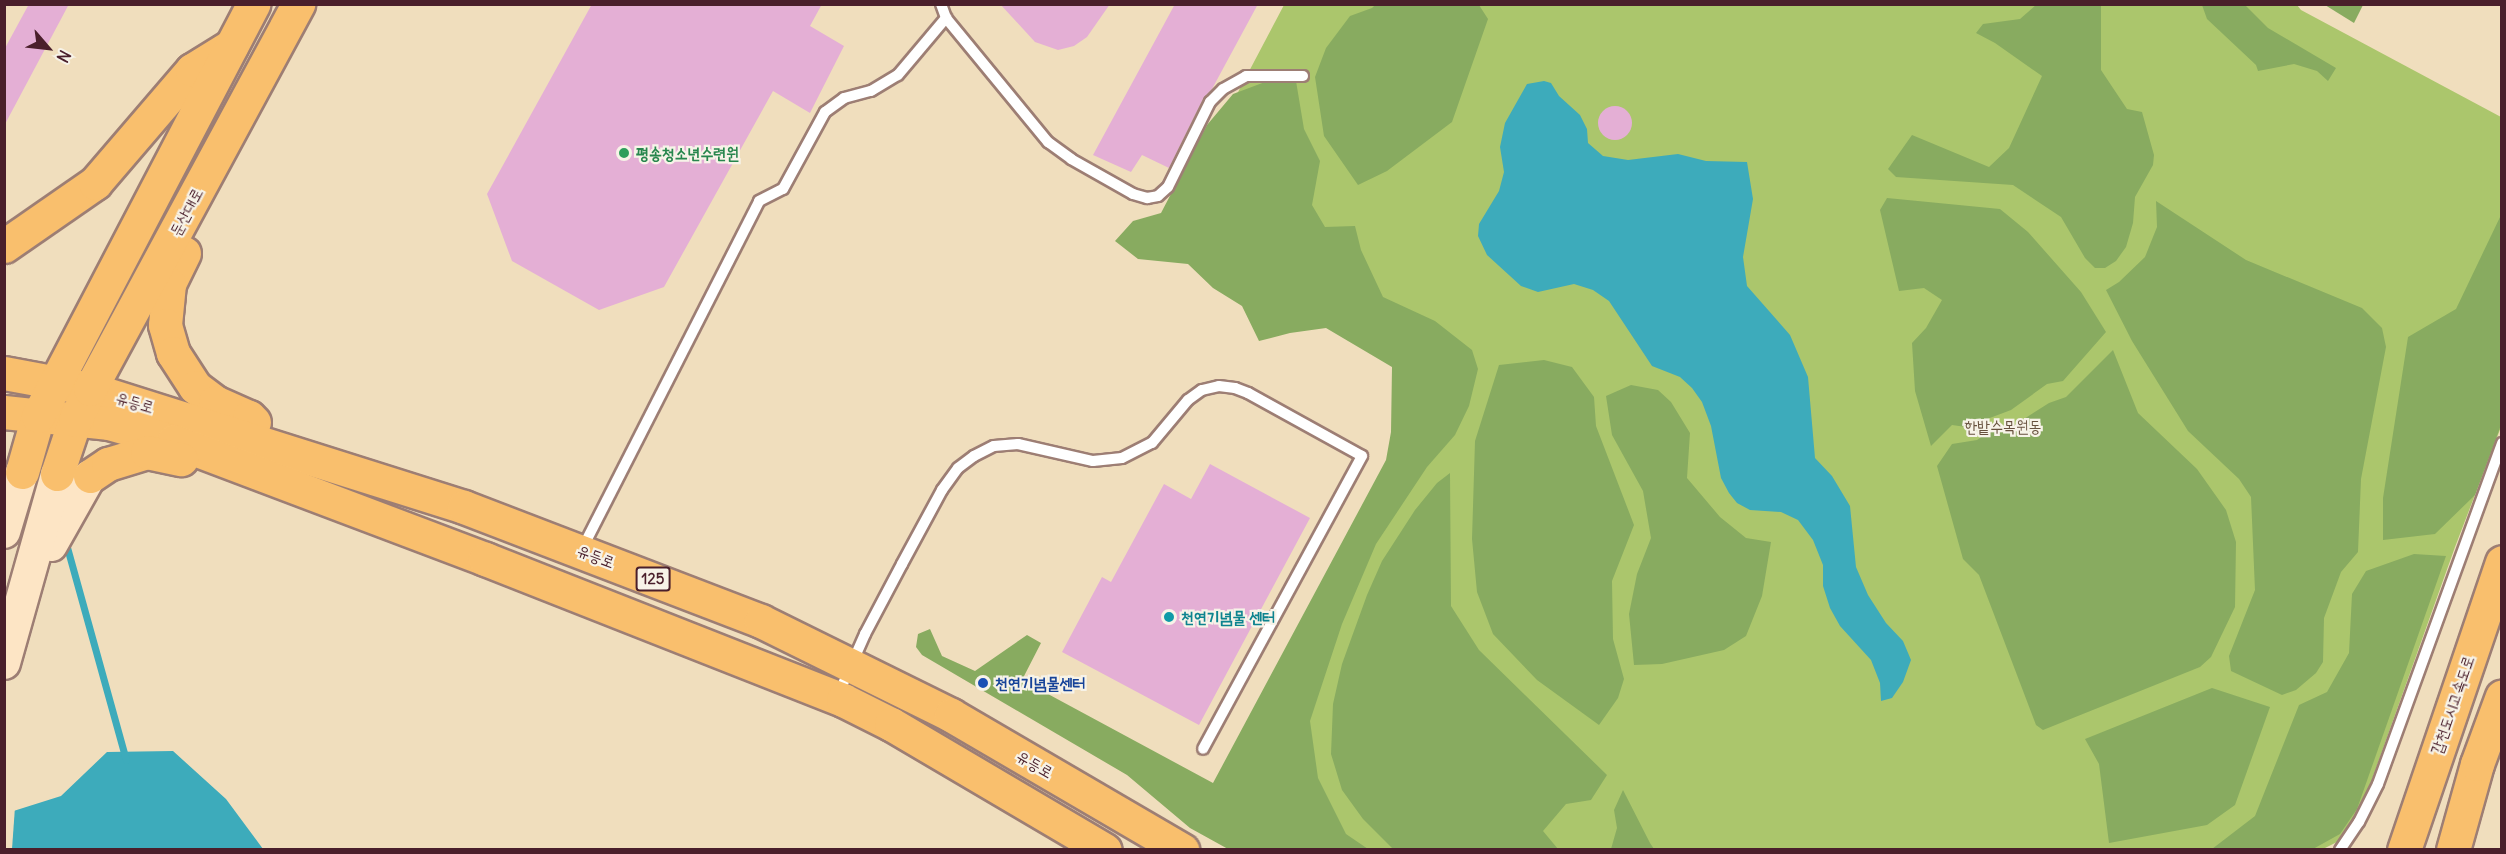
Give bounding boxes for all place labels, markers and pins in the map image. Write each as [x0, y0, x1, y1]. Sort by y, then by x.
place label: 평송청소년수련원 [636, 143, 739, 163]
marker: 평송청소년수련원 [617, 146, 631, 160]
place label: 천연기념물 센터 [1181, 607, 1275, 627]
marker: 천연기념물 센터 [1162, 610, 1176, 624]
place label: 천연기념물센터 [995, 673, 1085, 693]
marker: 천연기념물센터 [976, 676, 990, 690]

